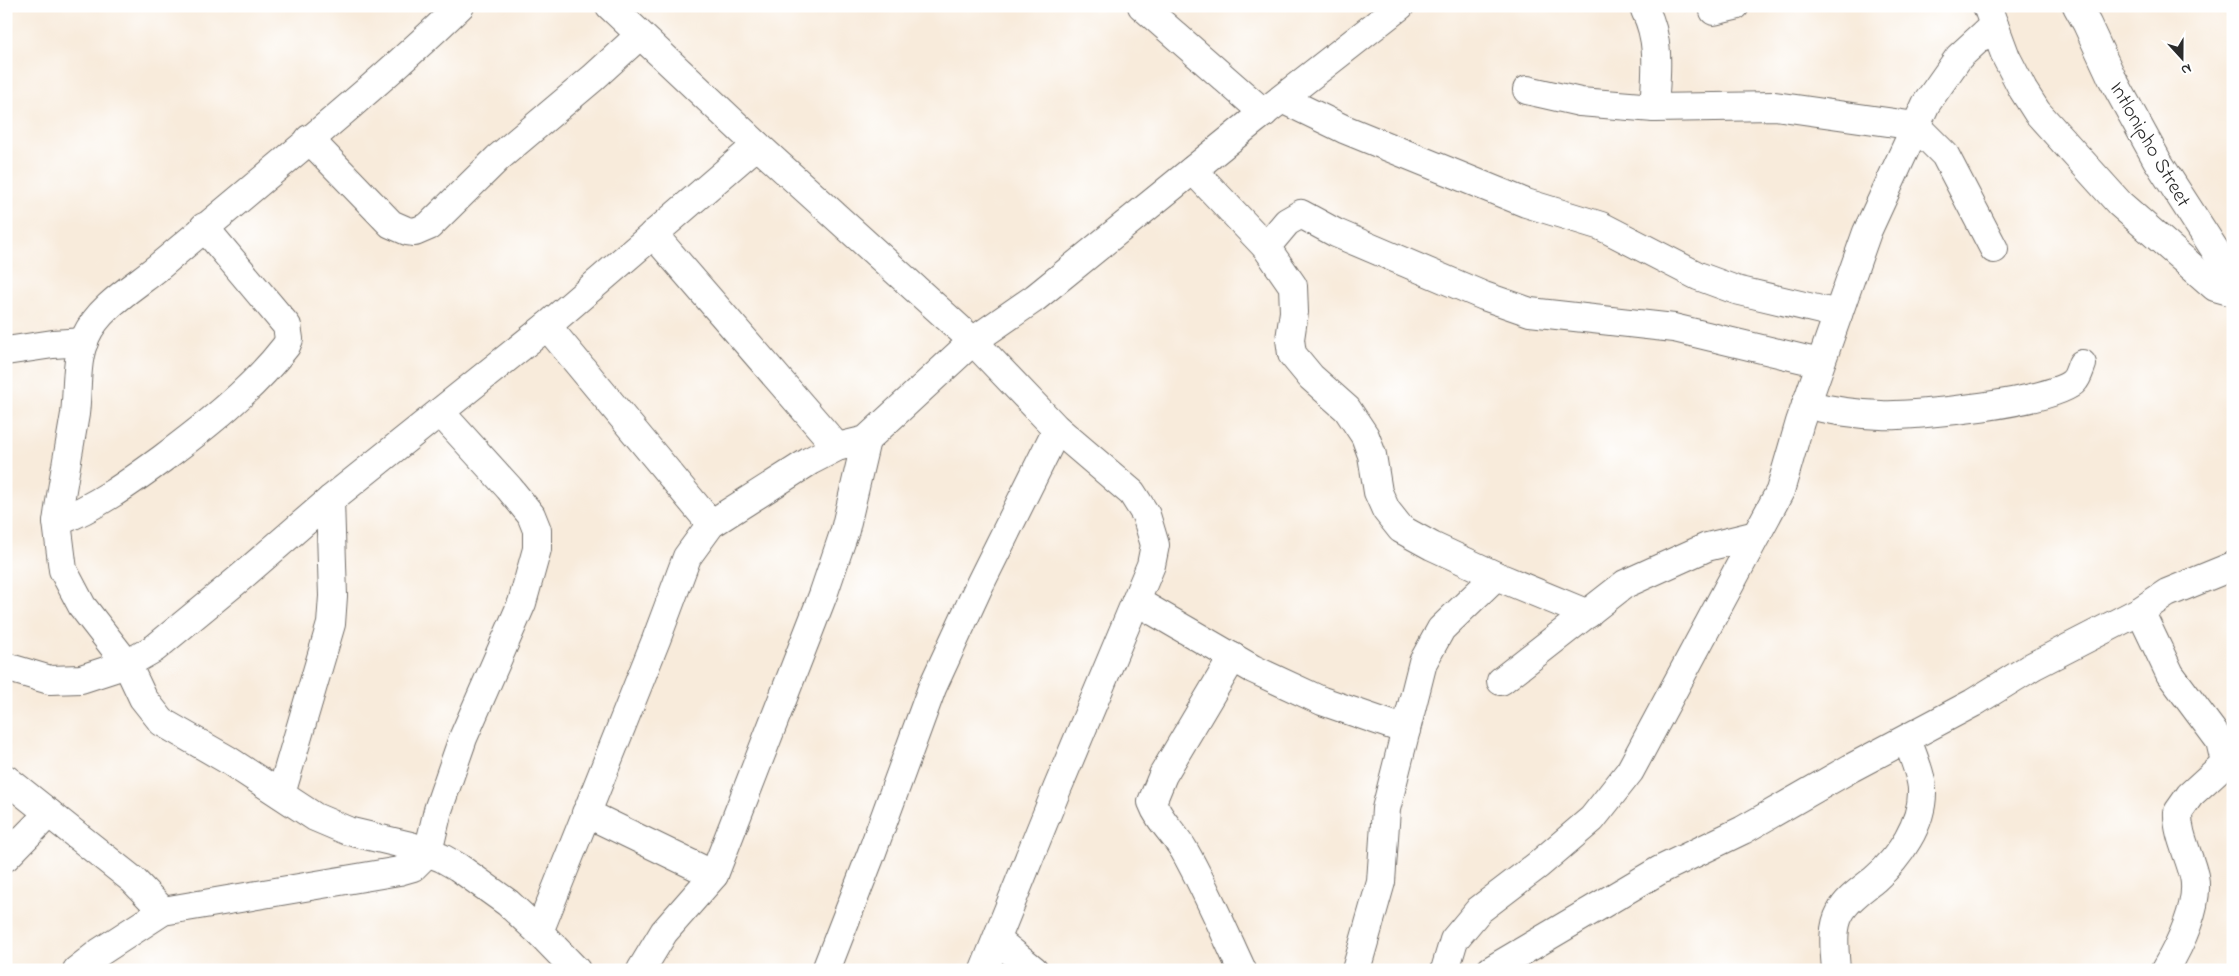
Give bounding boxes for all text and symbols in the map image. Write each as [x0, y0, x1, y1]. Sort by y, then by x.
north arrow [2156, 32, 2206, 82]
text: N [2178, 57, 2194, 80]
street label: Intlonipho Street [2101, 77, 2197, 213]

